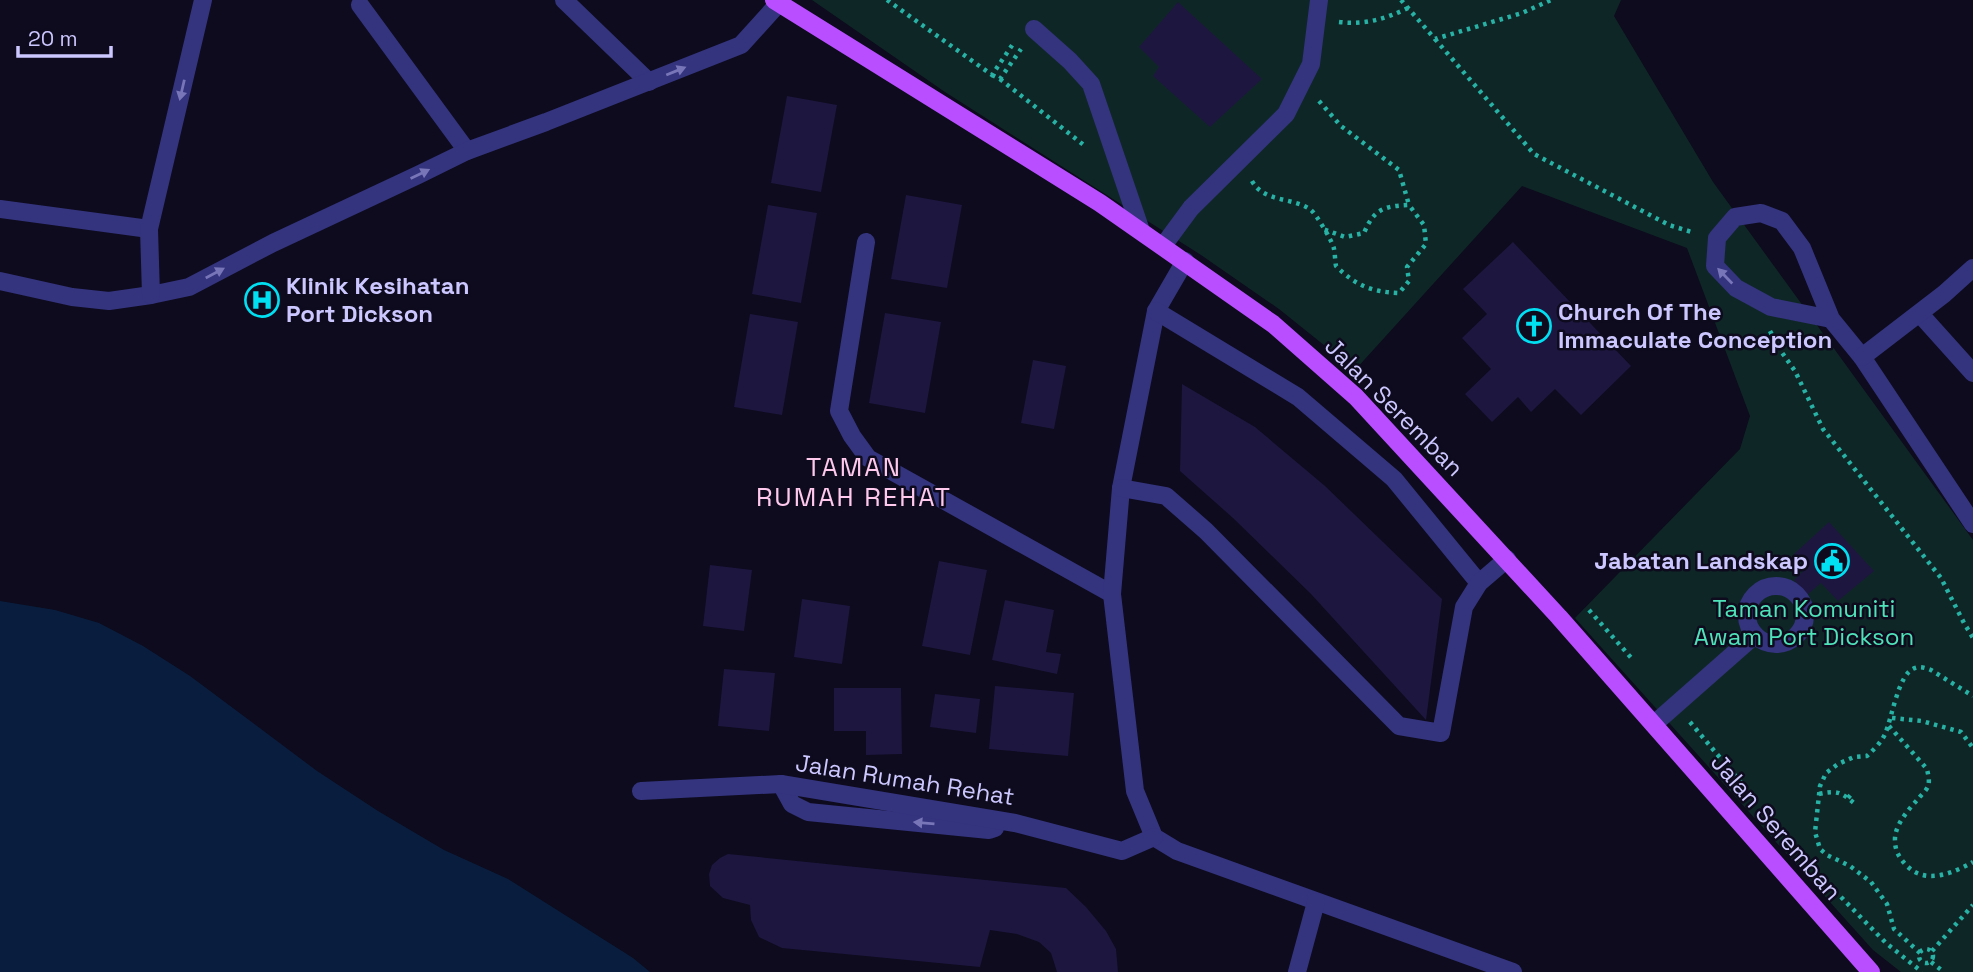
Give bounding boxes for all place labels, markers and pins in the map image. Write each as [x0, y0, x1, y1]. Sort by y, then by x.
place label: Klinik Kesihatan Port Dickson [286, 270, 469, 329]
hospital icon: Klinik Kesihatan Port Dickson [243, 281, 281, 319]
place label: Church Of The Immaculate Conception [1558, 296, 1832, 355]
church icon: Church Of The Immaculate Conception [1515, 307, 1553, 345]
public building icon: Jabatan Landskap [1813, 542, 1851, 580]
place label: Jabatan Landskap [1594, 545, 1808, 576]

